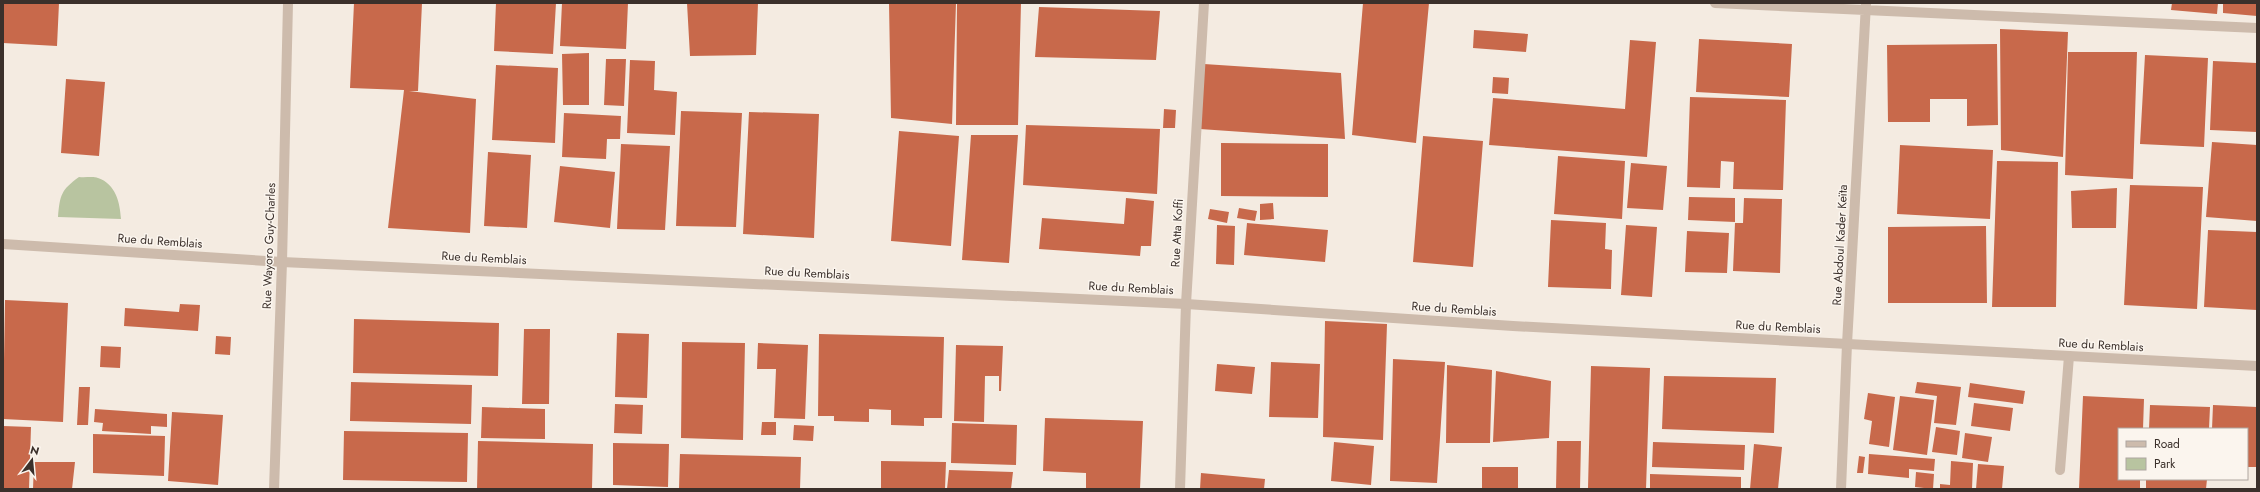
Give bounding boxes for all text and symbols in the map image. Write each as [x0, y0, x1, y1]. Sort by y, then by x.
street label: Rue Wayoro Guy-Charles [258, 182, 280, 310]
street label: Rue Abdoul Kader Keïta [1828, 184, 1852, 306]
street label: Rue Atta Koffi [1166, 198, 1188, 268]
street label: Rue du Remblais [117, 229, 203, 253]
street label: Rue du Remblais [441, 247, 527, 269]
street label: Rue du Remblais [764, 262, 850, 284]
street label: Rue du Remblais [1088, 277, 1174, 299]
street label: Rue du Remblais [1411, 297, 1497, 321]
street label: Rue du Remblais [1735, 316, 1821, 338]
street label: Rue du Remblais [2058, 334, 2144, 356]
legend [2118, 428, 2248, 480]
text: Road [2154, 435, 2180, 453]
north arrow [12, 440, 52, 480]
text: N [28, 441, 41, 459]
text: Park [2154, 455, 2176, 473]

